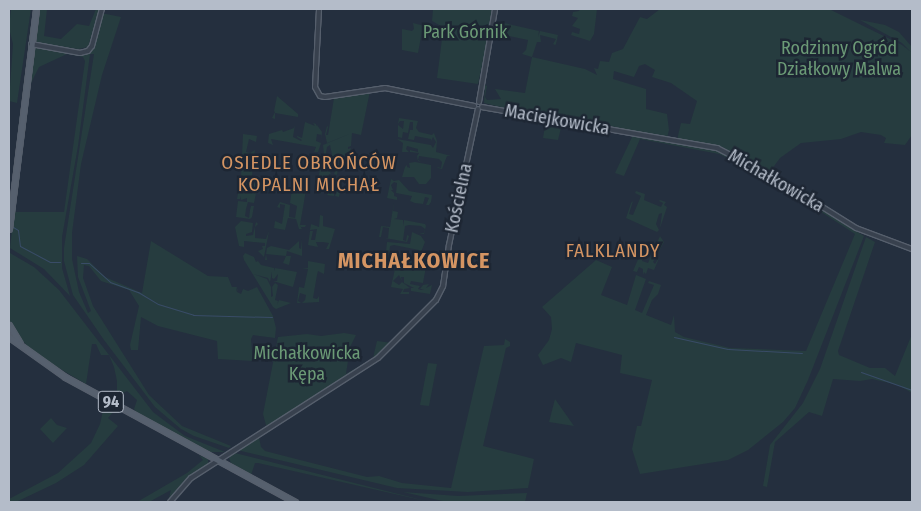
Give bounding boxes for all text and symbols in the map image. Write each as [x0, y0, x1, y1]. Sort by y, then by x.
park label: Park Górnik [423, 21, 507, 43]
park label: Rodzinny Ogród Działkowy Malwa [777, 38, 901, 80]
street label: Maciejkowicka [503, 100, 611, 140]
street label: Michałkowicka [724, 145, 828, 217]
district label: OSIEDLE OBROŃCÓW KOPALNI MICHAŁ [219, 152, 399, 196]
street label: Kościelna [441, 161, 477, 235]
district label: FALKLANDY [565, 240, 661, 262]
district label: MICHAŁKOWICE [336, 248, 492, 274]
park label: Michałkowicka Kępa [253, 343, 361, 386]
road number: 94 [97, 388, 125, 416]

